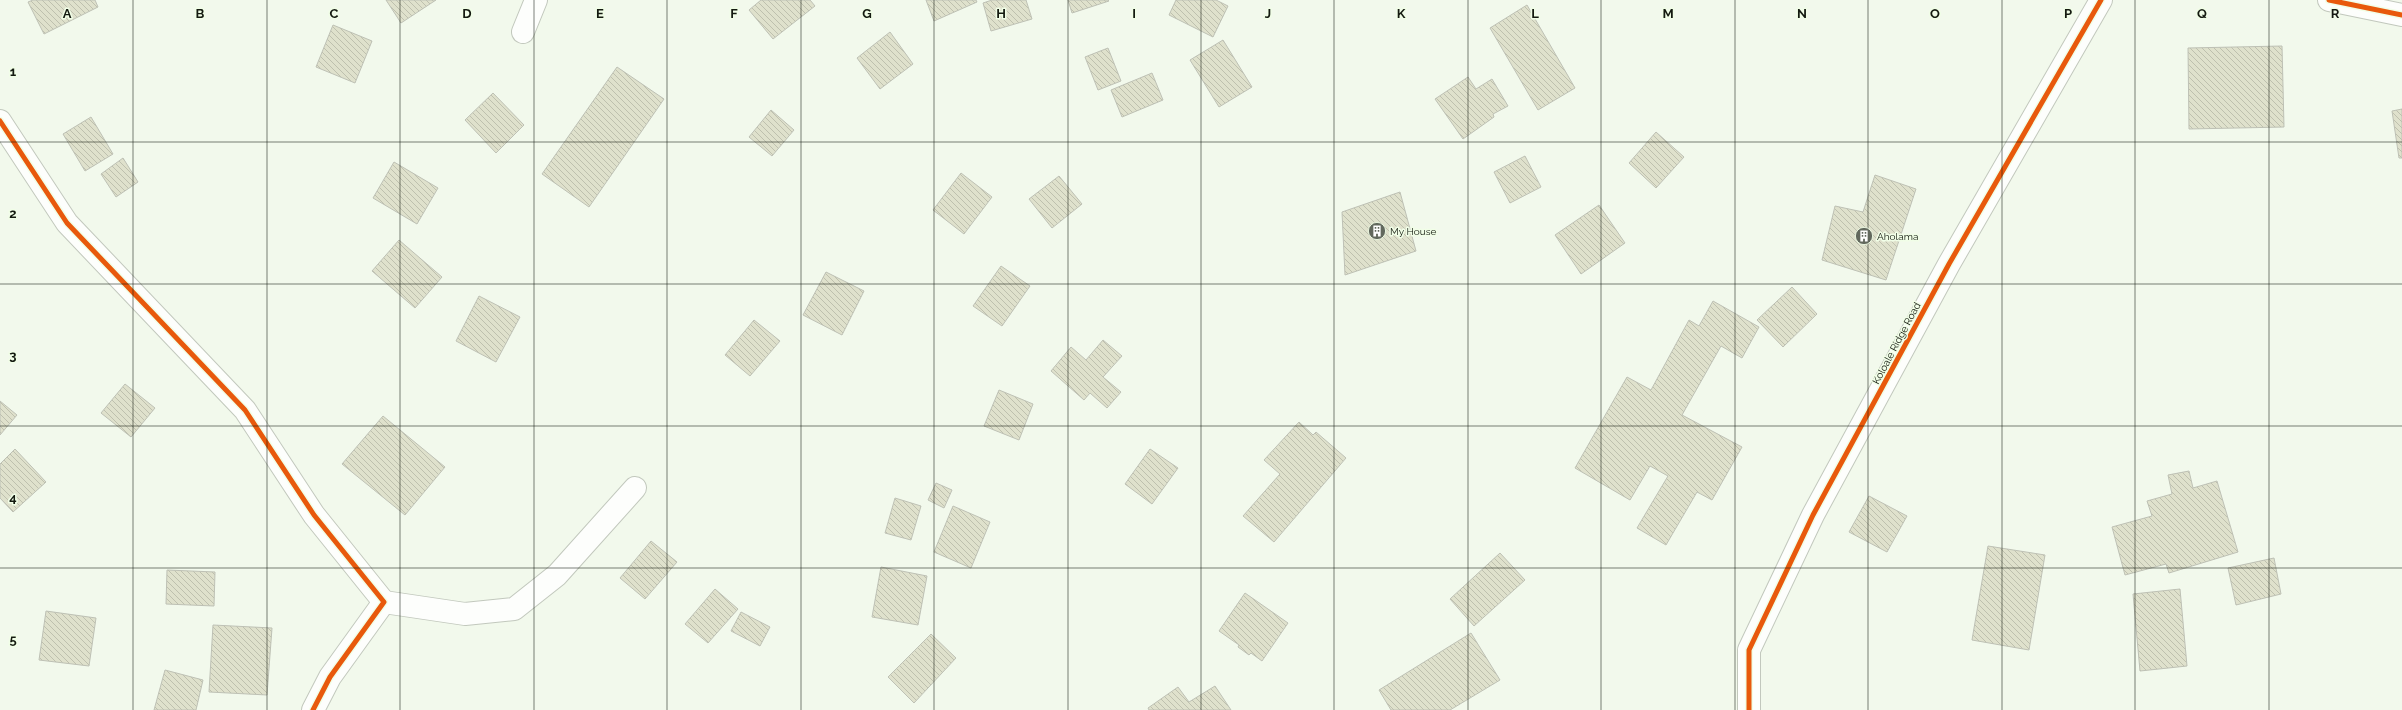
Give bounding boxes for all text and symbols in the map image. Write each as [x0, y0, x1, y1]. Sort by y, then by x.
text: A [63, 6, 72, 21]
text: B [196, 6, 205, 21]
text: C [330, 6, 339, 21]
text: D [462, 6, 472, 21]
text: E [596, 6, 604, 21]
text: F [730, 6, 738, 21]
text: G [862, 6, 872, 21]
text: H [996, 6, 1006, 21]
text: I [1132, 6, 1136, 21]
text: J [1265, 6, 1271, 21]
text: K [1397, 6, 1406, 21]
text: L [1531, 6, 1539, 21]
text: M [1662, 6, 1674, 21]
text: N [1797, 6, 1807, 21]
text: O [1930, 6, 1940, 21]
text: P [2064, 6, 2072, 21]
text: Q [2197, 6, 2207, 21]
text: R [2331, 6, 2340, 21]
text: 1 [10, 64, 17, 79]
text: 2 [9, 206, 17, 221]
building icon: My House [1367, 221, 1387, 241]
place label: My House [1390, 226, 1436, 237]
building icon: Aholama [1854, 226, 1874, 246]
place label: Aholama [1877, 231, 1918, 242]
street label: Koloale Ridge Road [1870, 301, 1923, 386]
text: 3 [9, 348, 17, 363]
text: 4 [9, 490, 17, 505]
text: 5 [9, 632, 17, 647]

